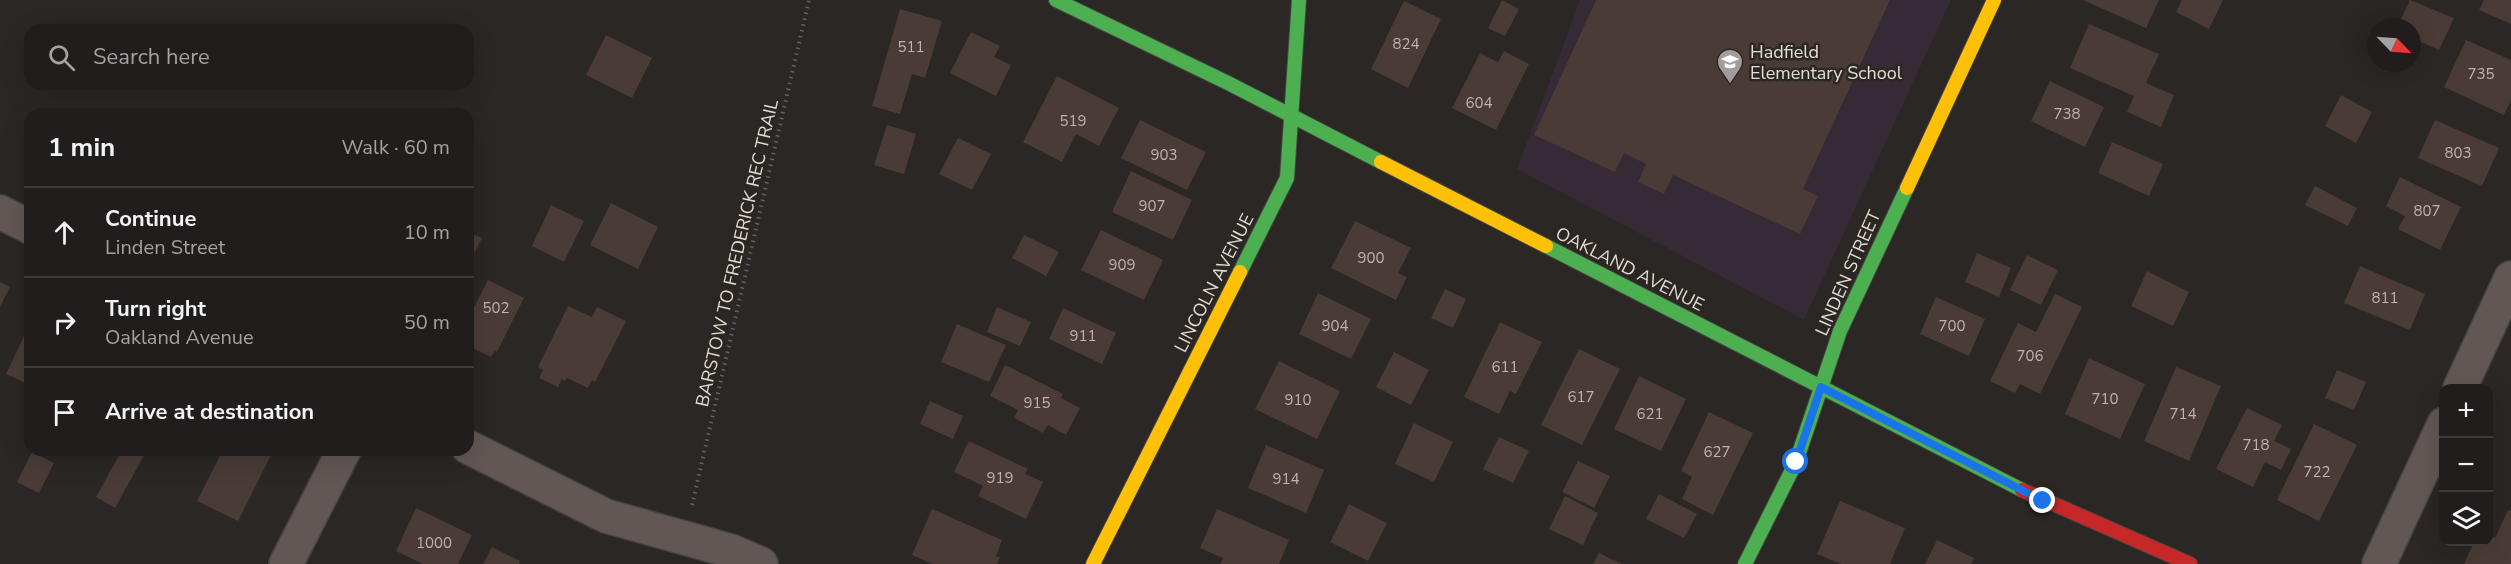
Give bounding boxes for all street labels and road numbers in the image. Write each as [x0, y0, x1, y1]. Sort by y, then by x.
street label: BARSTOW TO FREDERICK REC TRAIL [690, 97, 784, 409]
street label: LINDEN STREET [1810, 206, 1886, 339]
street label: LINCOLN AVENUE [1169, 209, 1259, 357]
street label: OAKLAND AVENUE [1552, 221, 1708, 317]

